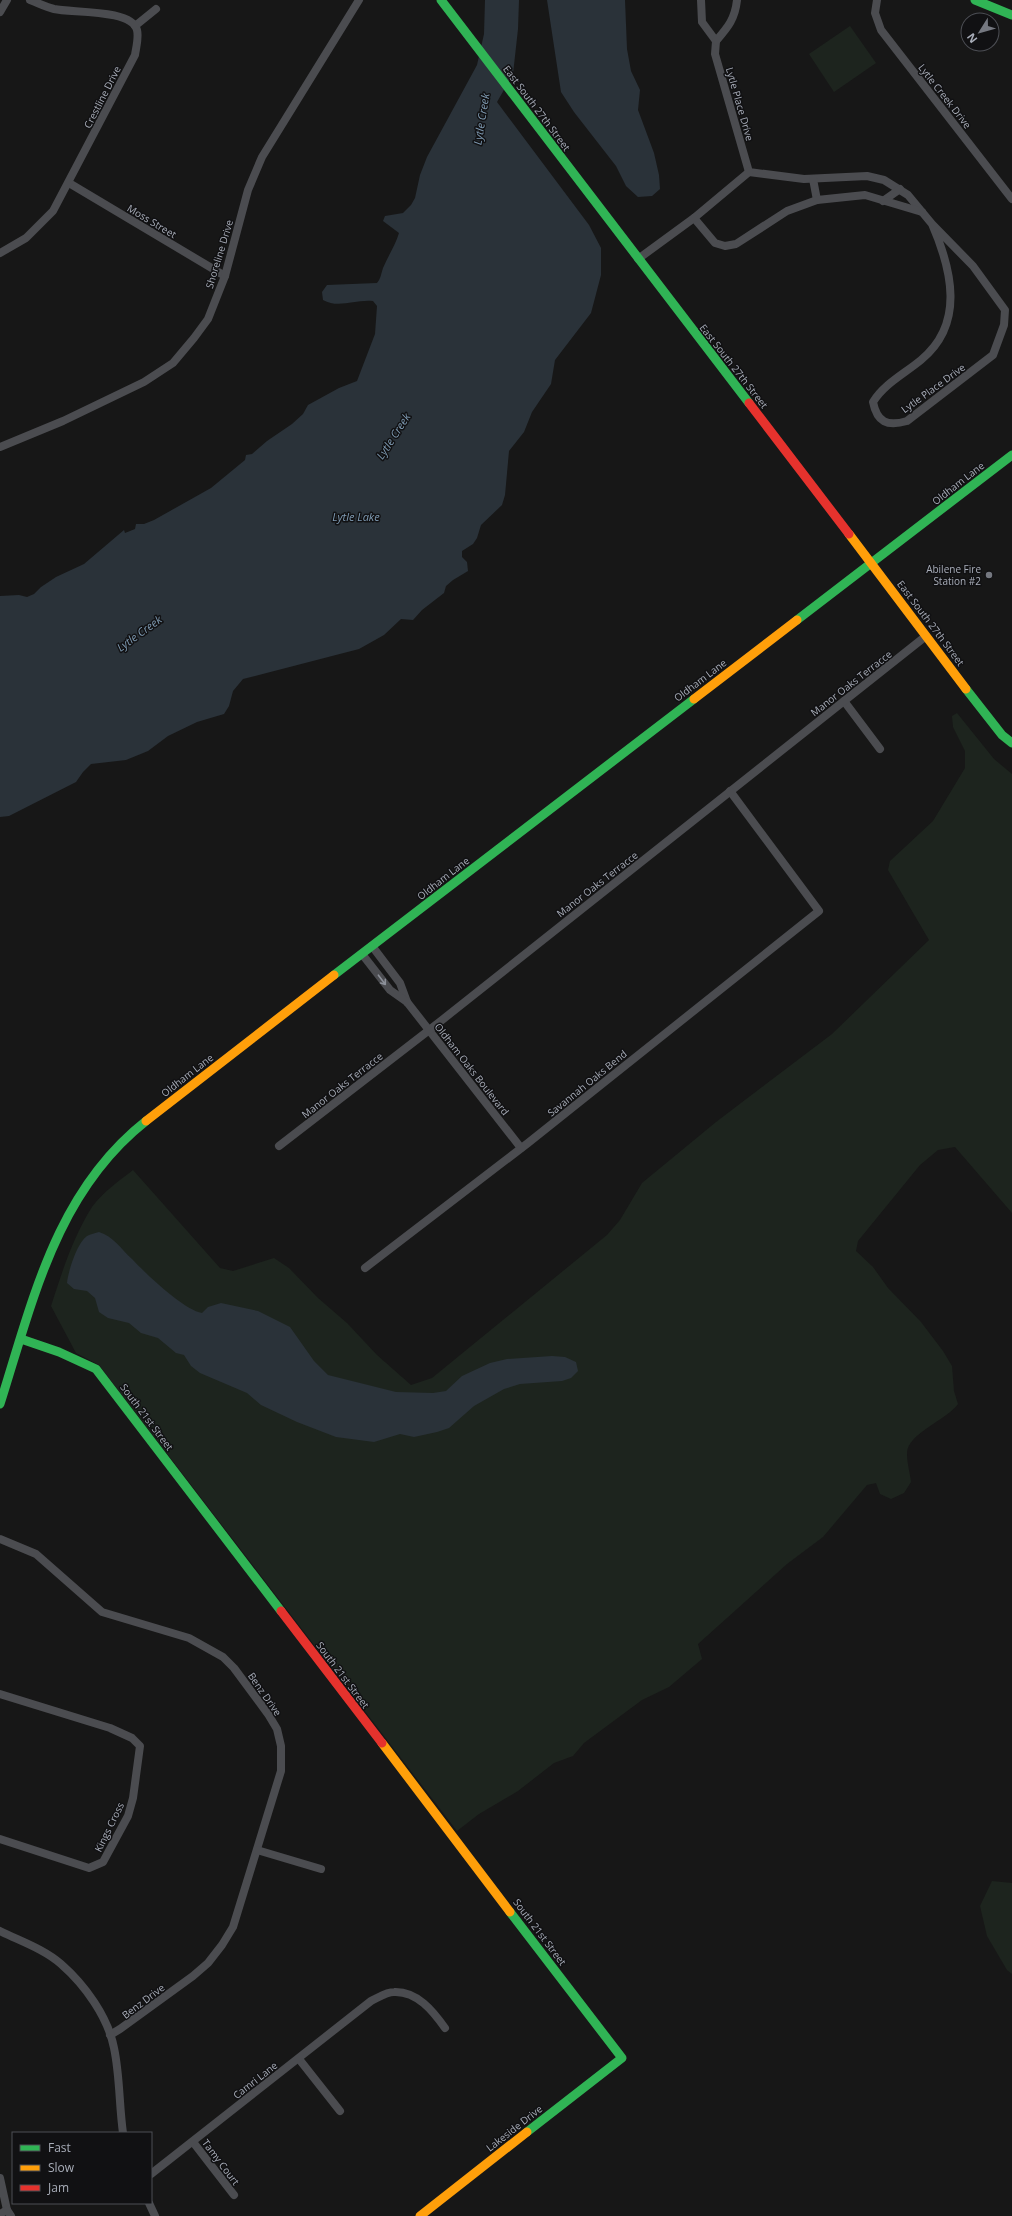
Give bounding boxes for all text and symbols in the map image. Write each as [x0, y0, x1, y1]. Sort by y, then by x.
north arrow [960, 12, 1000, 52]
text: N [963, 30, 980, 46]
street label: Lytle Creek Drive [915, 61, 975, 132]
street label: East South 27th Street [500, 62, 574, 154]
street label: Crestline Drive [80, 63, 124, 131]
street label: Lytle Place Drive [723, 65, 757, 143]
water label: Lytle Creek [470, 91, 493, 146]
street label: Moss Street [125, 201, 180, 241]
street label: Shoreline Drive [202, 218, 236, 290]
street label: East South 27th Street [697, 321, 772, 411]
street label: Lytle Place Drive [898, 360, 968, 416]
water label: Lytle Creek [372, 409, 414, 462]
street label: Oldham Lane [929, 458, 987, 508]
water label: Lytle Lake [332, 509, 380, 524]
place label: Abilene Fire Station #2 [926, 562, 981, 588]
marker: Abilene Fire Station #2 [984, 570, 994, 580]
street label: East South 27th Street [894, 577, 968, 669]
water label: Lytle Creek [113, 611, 165, 654]
street label: Manor Oaks Terracce [808, 647, 895, 719]
street label: Oldham Lane [671, 655, 729, 704]
street label: Manor Oaks Terracce [554, 848, 641, 920]
street label: Oldham Lane [414, 853, 472, 903]
one-way arrow [378, 974, 386, 985]
street label: Oldham Oaks Boulevard [432, 1020, 512, 1118]
street label: Savannah Oaks Bend [544, 1047, 630, 1119]
street label: Manor Oaks Terracce [299, 1049, 386, 1121]
street label: Oldham Lane [158, 1050, 216, 1100]
street label: South 21st Street [117, 1381, 177, 1454]
street label: South 21st Street [313, 1639, 373, 1712]
street label: Benz Drive [245, 1670, 285, 1719]
street label: Kings Cross [91, 1800, 127, 1854]
street label: South 21st Street [510, 1896, 570, 1969]
street label: Benz Drive [119, 1980, 167, 2022]
street label: Camri Lane [230, 2058, 280, 2102]
street label: Lakeside Drive [483, 2101, 545, 2154]
legend [12, 2132, 152, 2204]
street label: Tamy Court [199, 2136, 243, 2188]
text: Fast [48, 2139, 71, 2156]
text: Slow [48, 2159, 75, 2176]
text: Jam [47, 2179, 69, 2196]

